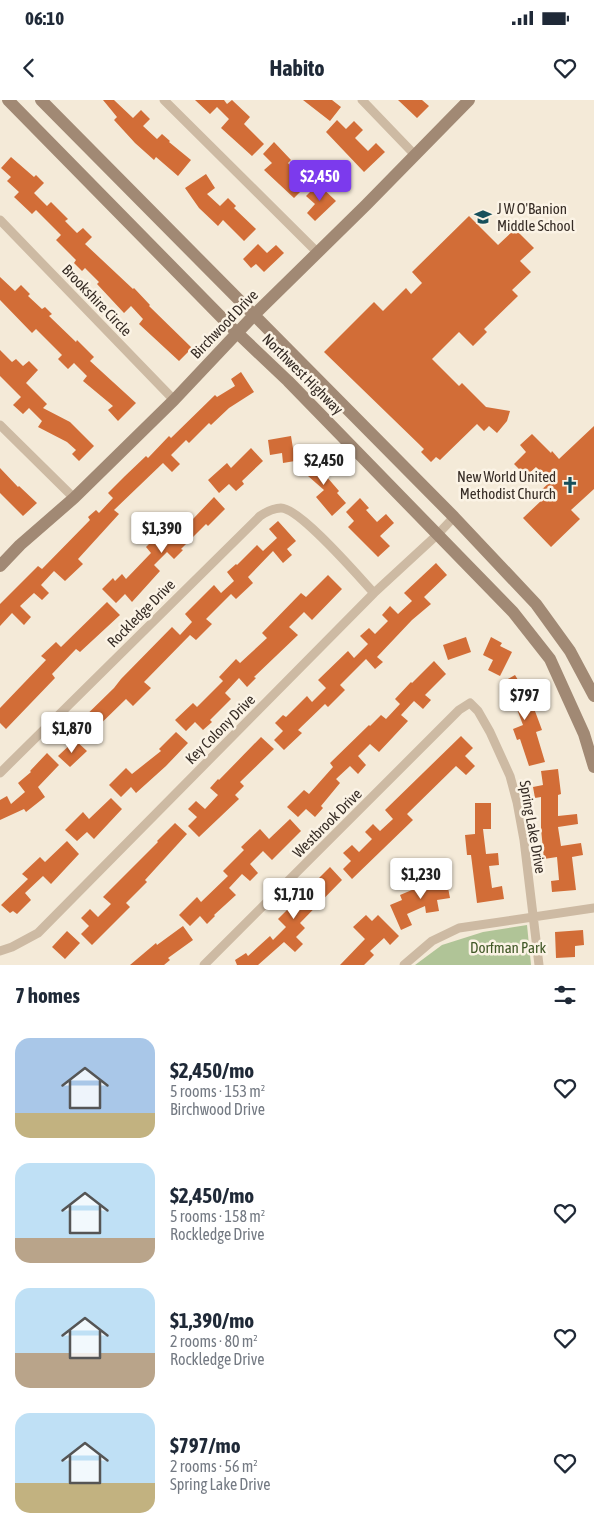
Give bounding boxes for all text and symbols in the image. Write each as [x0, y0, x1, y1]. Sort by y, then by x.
text: 06:10 [25, 7, 64, 29]
icon: back [15, 54, 43, 82]
icon: heart [551, 54, 579, 82]
text: Habito [270, 55, 324, 81]
pin: $2,450 [279, 159, 361, 202]
text: $2,450 [300, 167, 340, 185]
place label: J W O'Banion Middle School [497, 200, 575, 234]
school or university icon: J W O'Banion Middle School [473, 207, 493, 227]
street label: Brookshire Circle [59, 261, 135, 339]
street label: Birchwood Drive [187, 286, 261, 362]
street label: Northwest Highway [259, 330, 347, 418]
pin: $2,450 [283, 444, 365, 486]
text: $2,450 [304, 451, 344, 469]
place label: New World United Methodist Church [457, 468, 556, 502]
church icon: New World United Methodist Church [560, 475, 580, 495]
pin: $1,390 [121, 512, 203, 554]
text: $1,390 [142, 519, 182, 537]
street label: Rockledge Drive [104, 576, 178, 650]
pin: $797 [495, 678, 555, 721]
text: $797 [510, 686, 540, 704]
street label: Key Colony Drive [182, 691, 258, 767]
pin: $1,870 [31, 712, 113, 754]
text: $1,870 [52, 719, 92, 737]
street label: Spring Lake Drive [516, 779, 550, 875]
street label: Westbrook Drive [289, 785, 365, 861]
pin: $1,230 [380, 858, 462, 900]
text: $1,230 [401, 865, 441, 883]
pin: $1,710 [253, 878, 335, 920]
text: $1,710 [274, 885, 314, 903]
park label: Dorfman Park [470, 939, 546, 956]
icon: filters [551, 981, 579, 1009]
text: 7 homes [15, 983, 80, 1007]
icon: home [55, 1058, 115, 1118]
text: $2,450/mo [170, 1058, 254, 1082]
icon: heart [551, 1074, 579, 1102]
text: 5 rooms · 153 m² [170, 1082, 265, 1100]
text: Birchwood Drive [170, 1100, 265, 1118]
icon: home [55, 1183, 115, 1243]
text: $2,450/mo [170, 1183, 254, 1207]
icon: heart [551, 1199, 579, 1227]
text: 5 rooms · 158 m² [170, 1207, 265, 1225]
text: Rockledge Drive [170, 1225, 264, 1243]
icon: home [55, 1308, 115, 1368]
text: $1,390/mo [170, 1308, 254, 1332]
icon: heart [551, 1324, 579, 1352]
text: 2 rooms · 80 m² [170, 1332, 258, 1350]
text: Rockledge Drive [170, 1350, 264, 1368]
icon: home [55, 1433, 115, 1493]
text: $797/mo [170, 1433, 241, 1457]
icon: heart [551, 1449, 579, 1477]
text: 2 rooms · 56 m² [170, 1457, 258, 1475]
text: Spring Lake Drive [170, 1475, 270, 1493]

